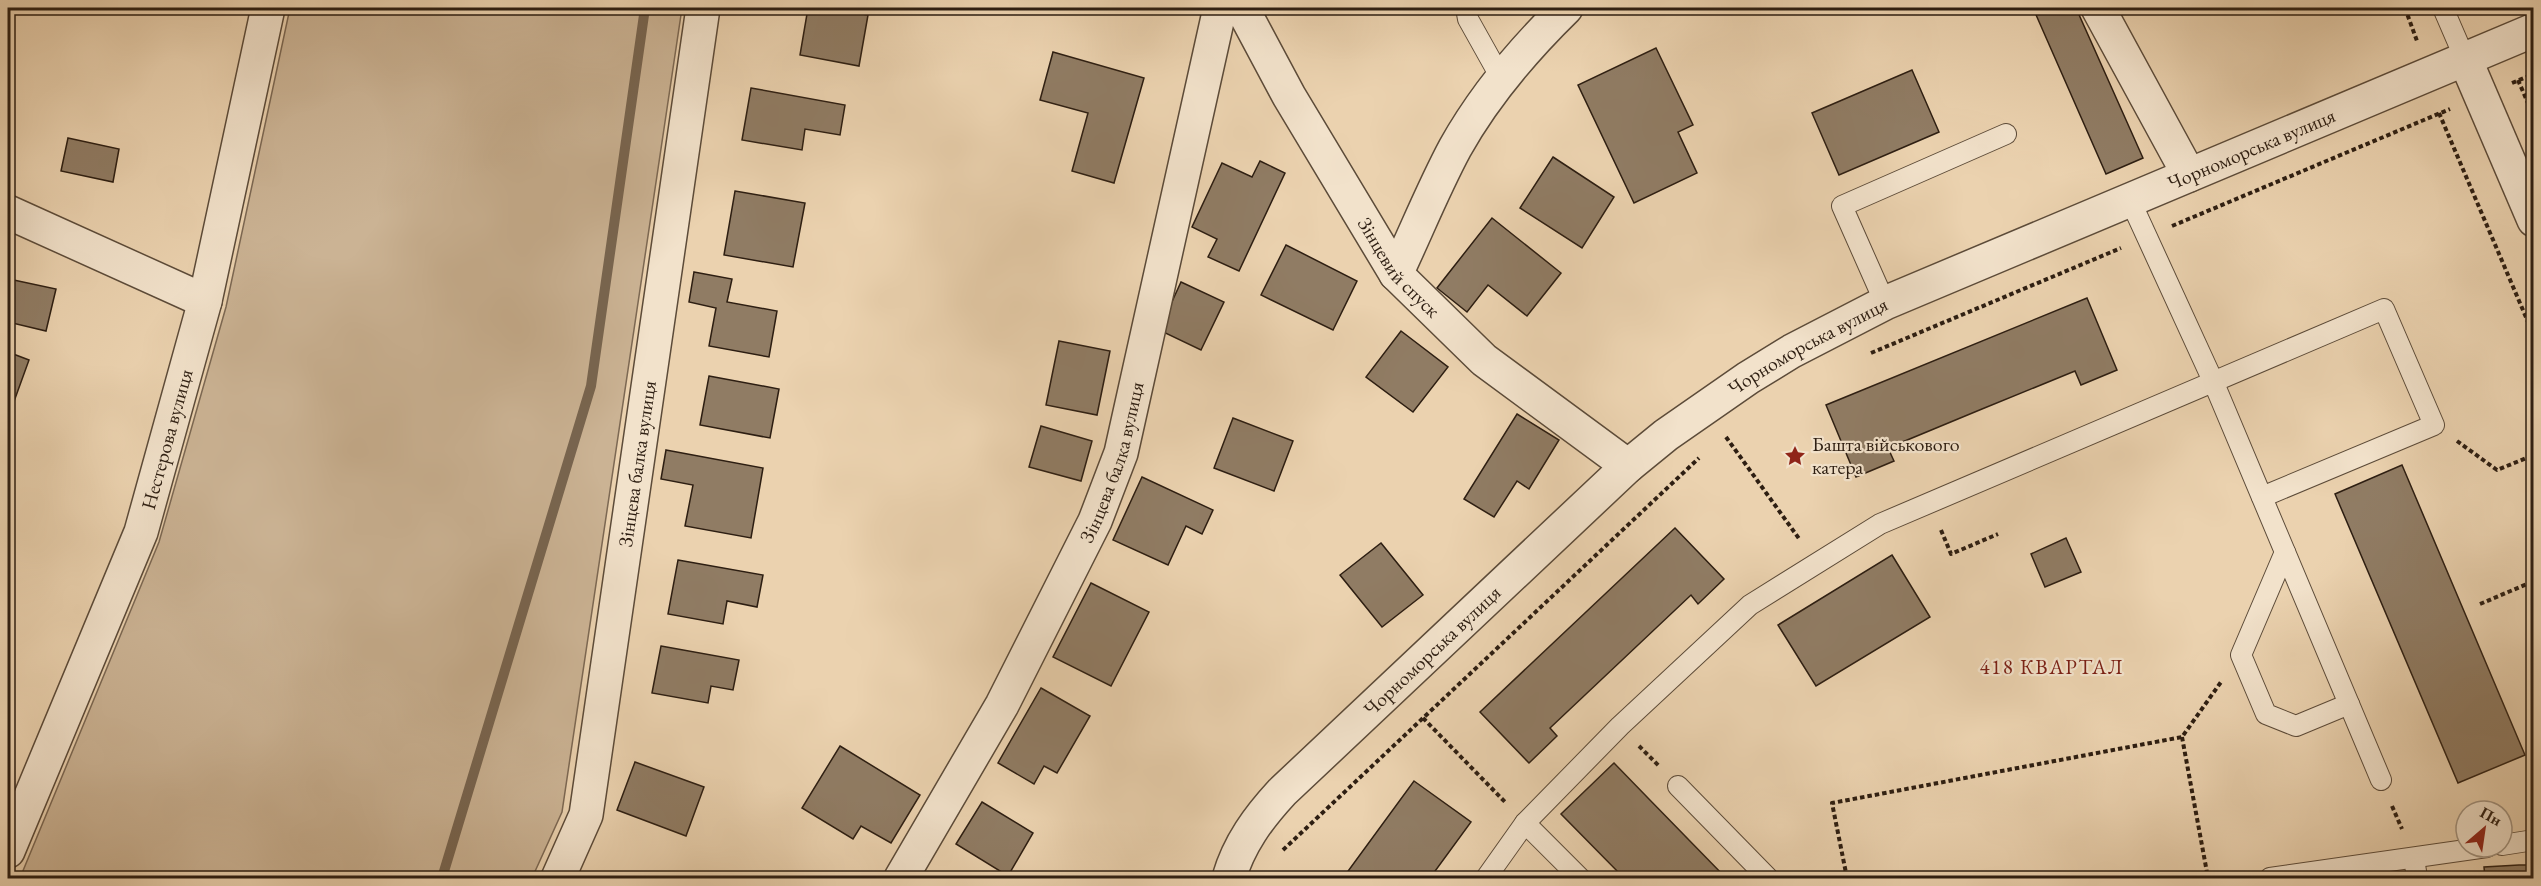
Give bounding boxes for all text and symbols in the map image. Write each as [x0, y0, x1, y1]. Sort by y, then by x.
street label: Чорноморська вулиця [2164, 102, 2339, 196]
street label: Зінцевий спуск [1352, 213, 1446, 323]
street label: Чорноморська вулиця [1723, 291, 1892, 401]
street label: Нестерова вулиця [135, 366, 199, 512]
street label: Зінцева балка вулиця [612, 379, 662, 549]
street label: Зінцева балка вулиця [1073, 379, 1149, 547]
place label: Башта військового катера [1812, 431, 1960, 480]
place icon: Башта військового катера [1783, 444, 1807, 468]
street label: Чорноморська вулиця [1358, 580, 1506, 722]
district label: 418 КВАРТАЛ [1979, 653, 2125, 680]
north arrow [2454, 799, 2514, 859]
text: Пн [2476, 802, 2506, 831]

